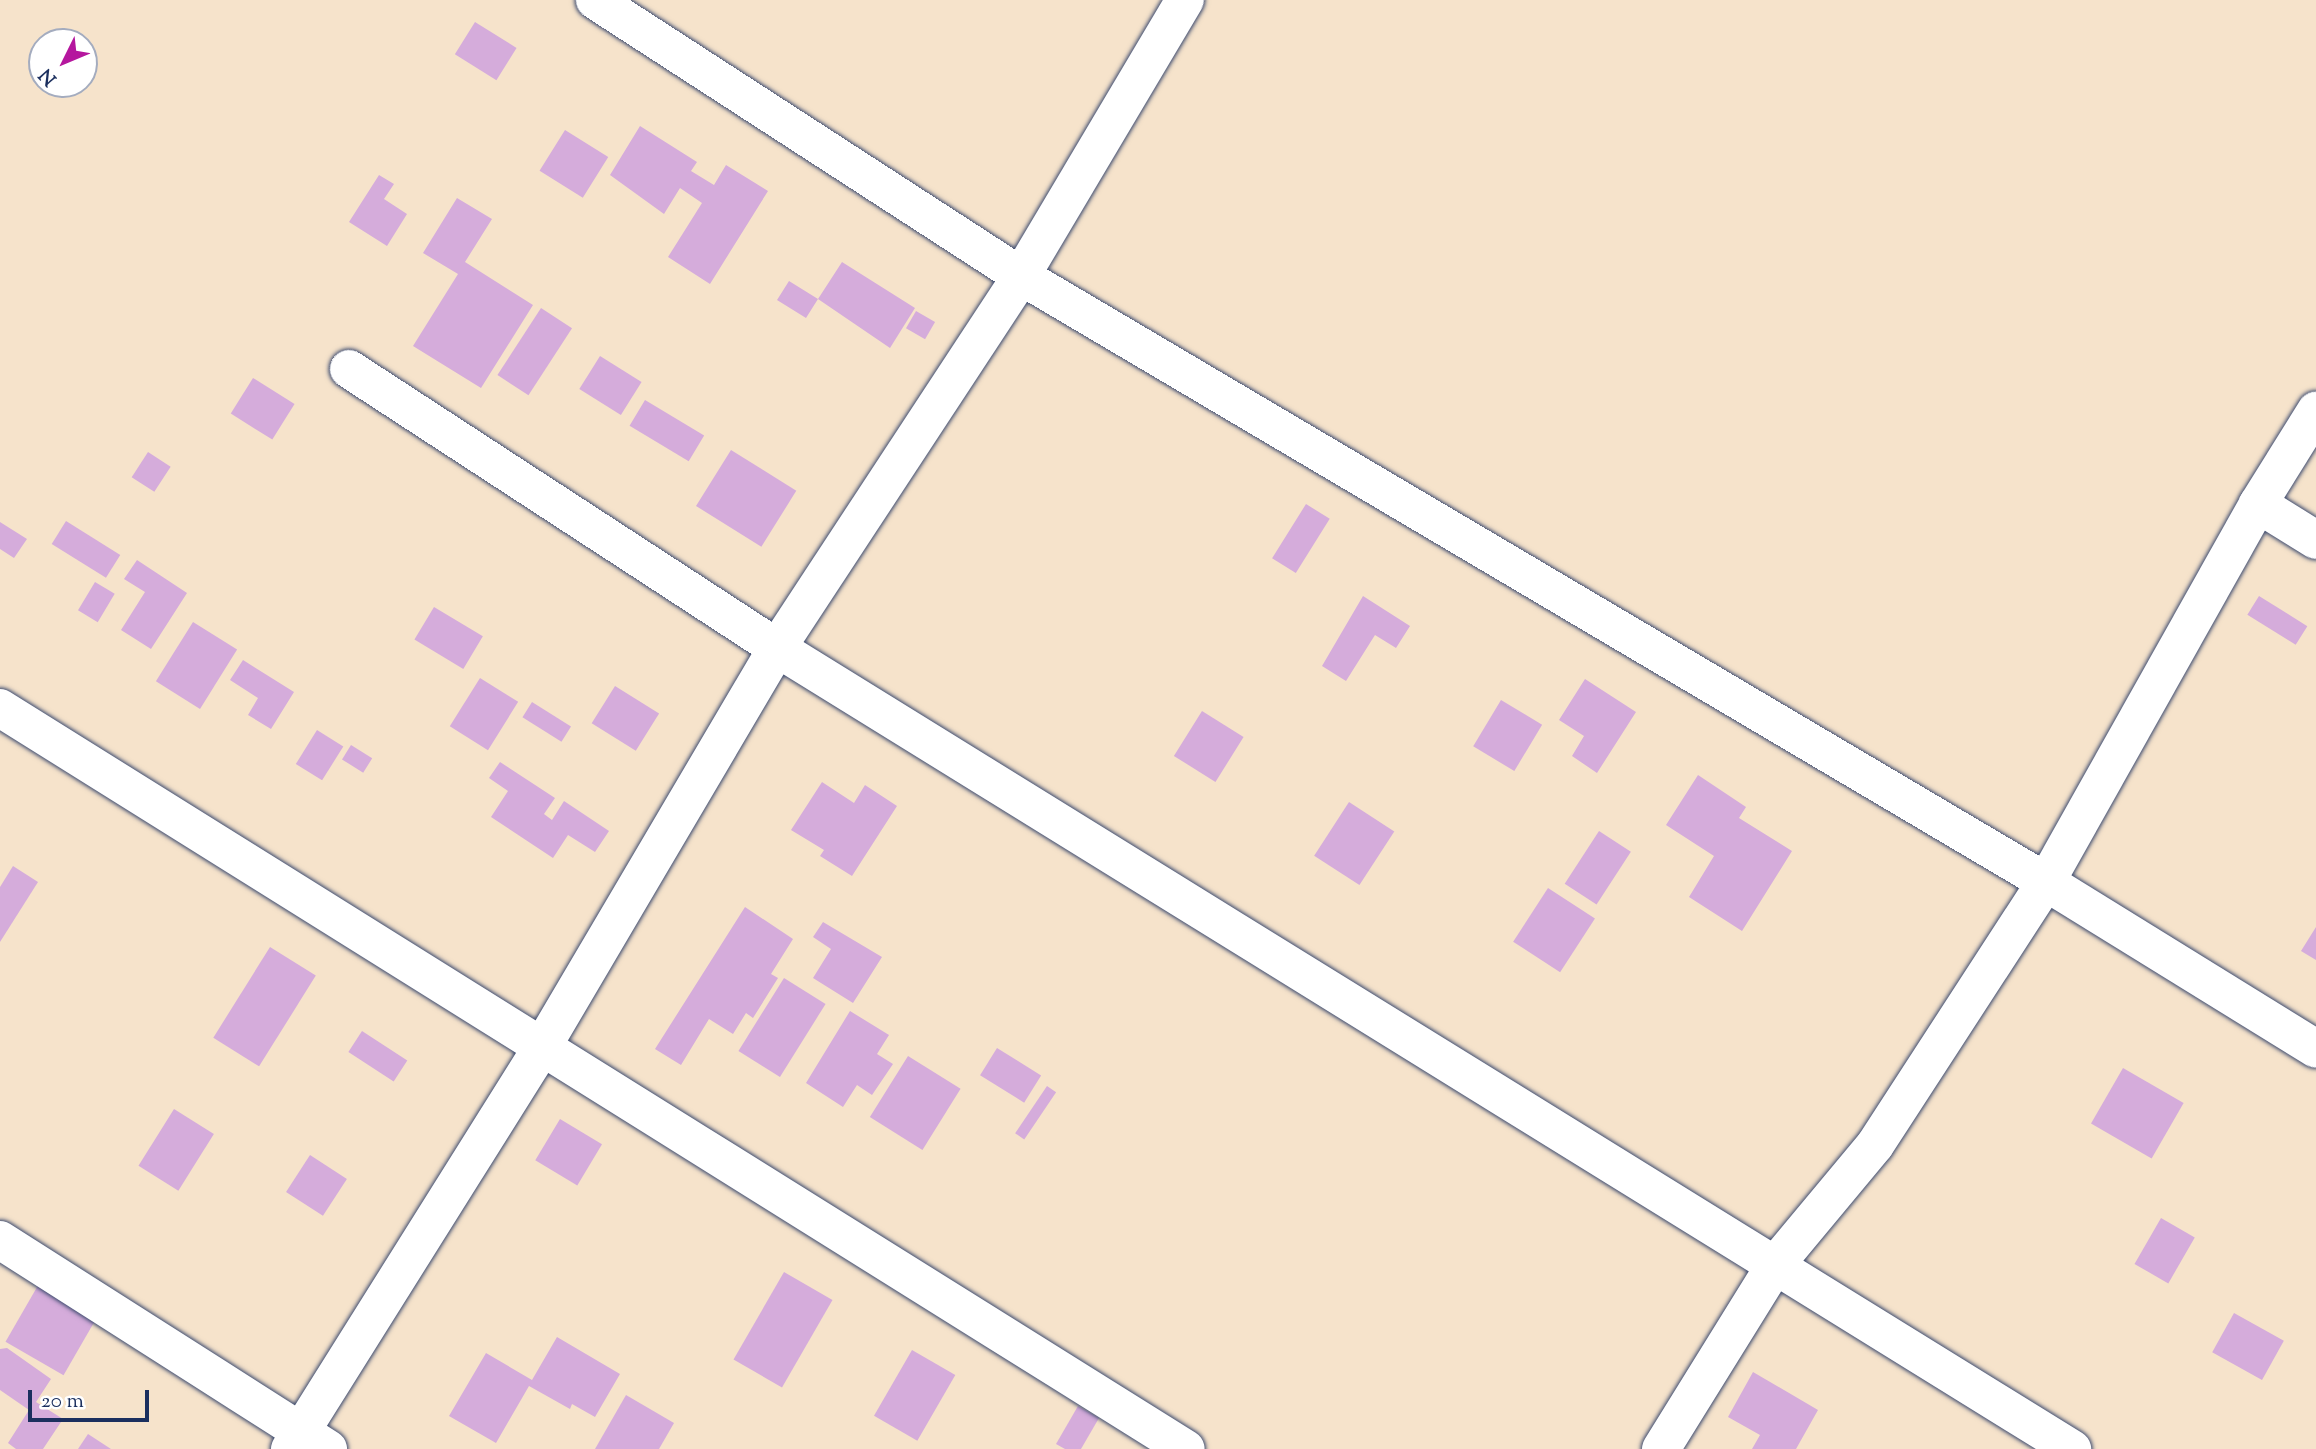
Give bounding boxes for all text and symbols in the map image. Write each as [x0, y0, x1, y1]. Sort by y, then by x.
north arrow [28, 28, 98, 98]
text: N [34, 62, 64, 91]
scale bar [32, 1376, 152, 1420]
text: 20 m [41, 1387, 84, 1417]

